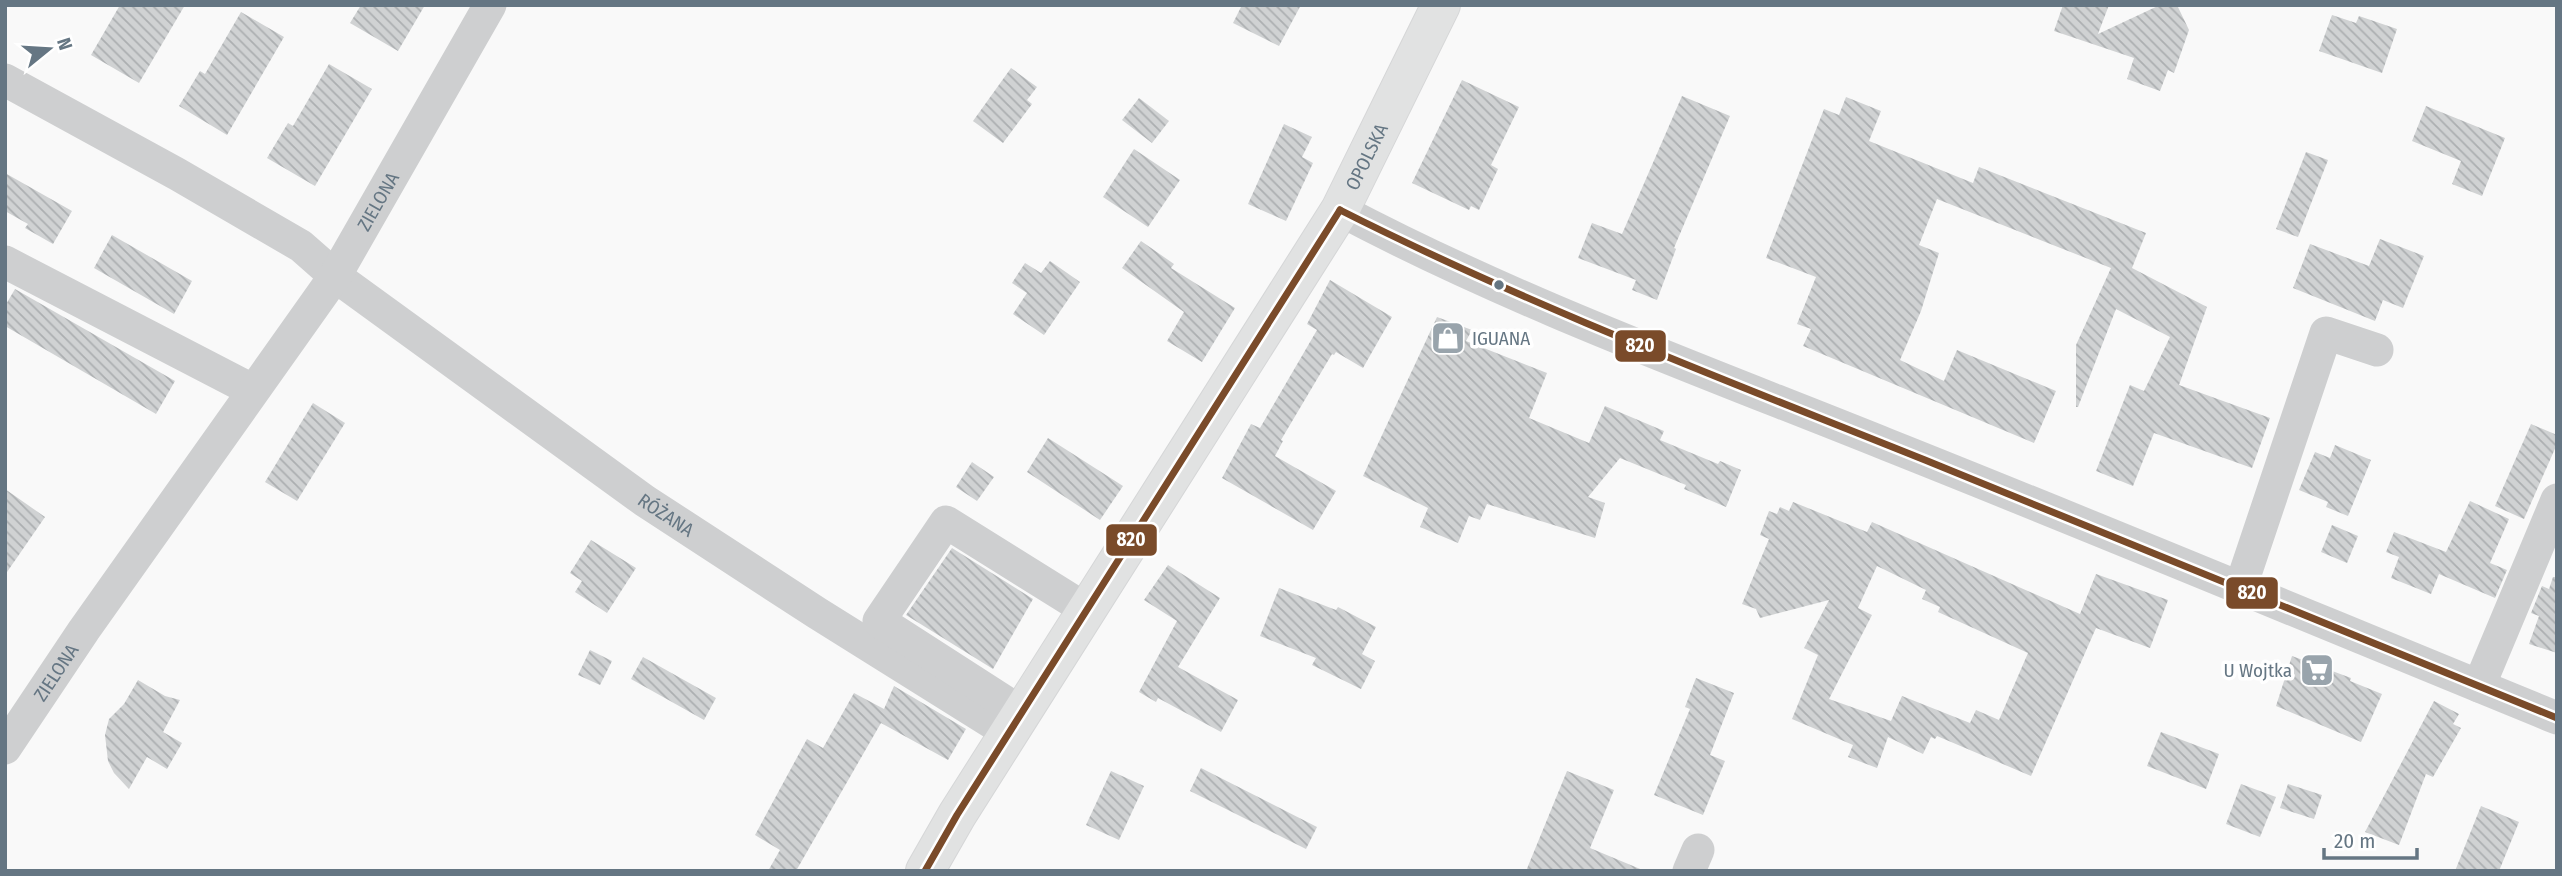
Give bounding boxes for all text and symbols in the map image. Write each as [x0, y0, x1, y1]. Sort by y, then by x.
north arrow [14, 14, 84, 84]
text: N [52, 35, 77, 53]
street label: OPOLSKA [1340, 120, 1392, 194]
street label: ZIELONA [352, 168, 404, 235]
unlabelled marker [1492, 278, 1506, 292]
shop icon: IGUANA [1429, 319, 1467, 357]
place label: IGUANA [1472, 327, 1530, 350]
line badge: 820 [1614, 329, 1667, 363]
text: 820 [1625, 334, 1655, 357]
street label: RÓŻANA [633, 488, 698, 541]
line badge: 820 [1105, 523, 1158, 557]
text: 820 [1116, 528, 1146, 551]
line badge: 820 [2225, 576, 2279, 610]
text: 820 [2237, 581, 2267, 604]
street label: ZIELONA [28, 639, 83, 705]
supermarket icon: U Wojtka [2298, 651, 2336, 689]
place label: U Wojtka [2223, 659, 2292, 682]
scale bar [2324, 816, 2417, 860]
text: 20 m [2334, 828, 2375, 854]

